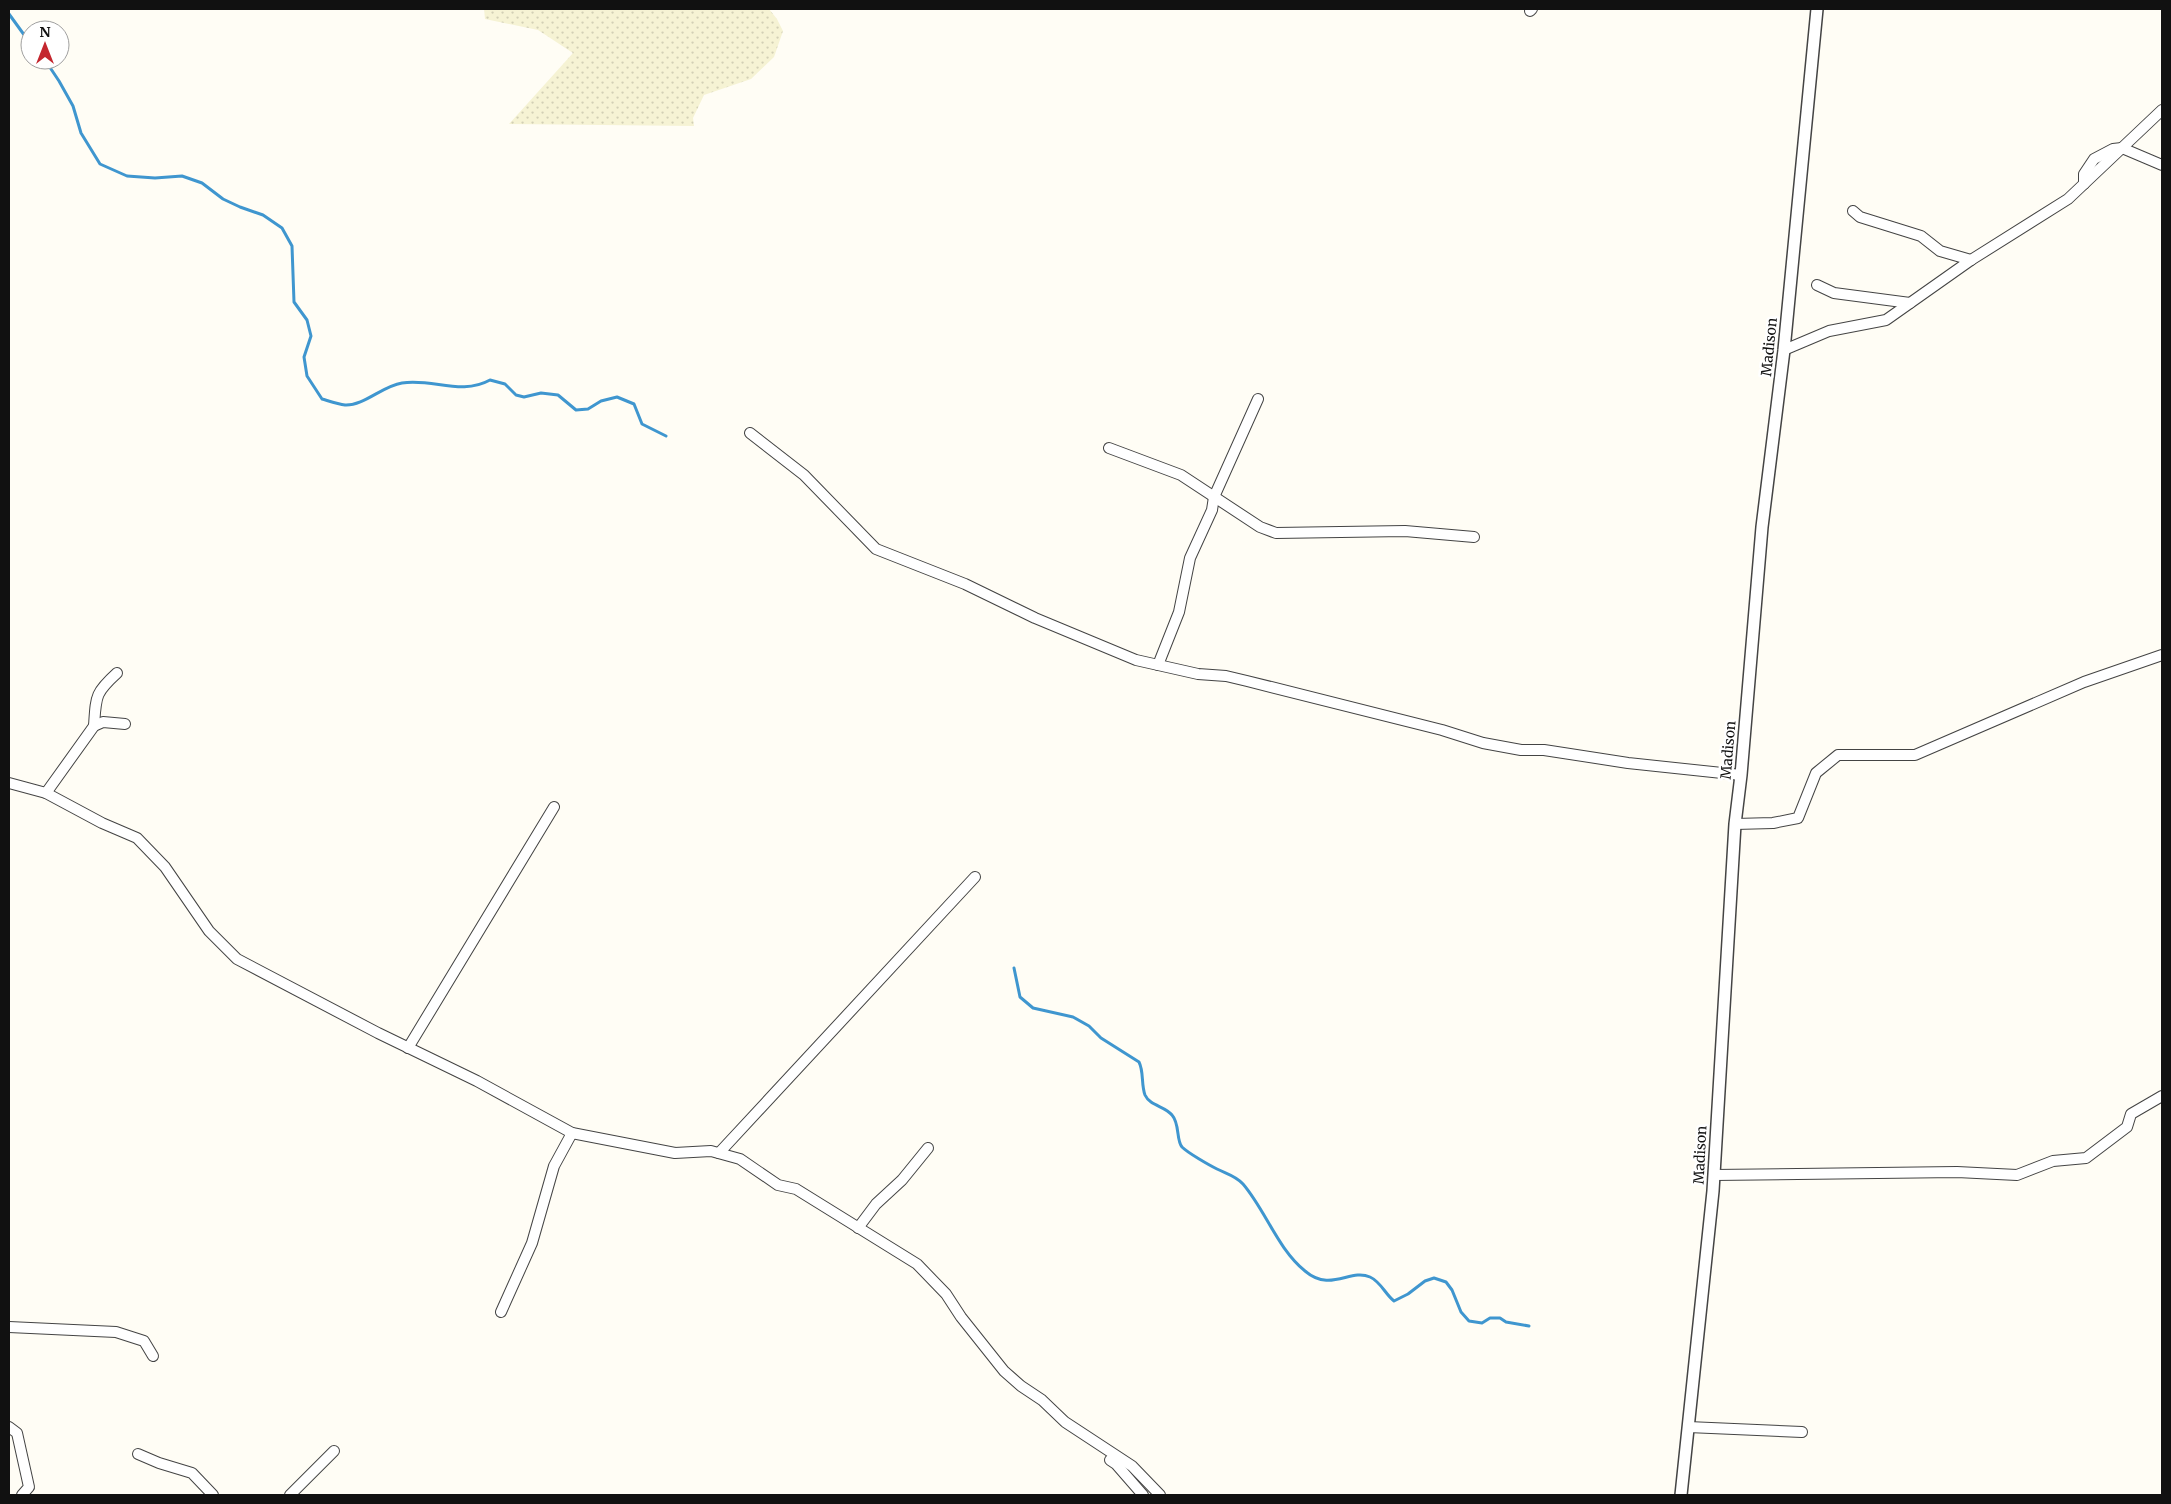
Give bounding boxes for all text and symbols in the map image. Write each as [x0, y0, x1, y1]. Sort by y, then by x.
north arrow [20, 20, 70, 70]
text: N [39, 23, 51, 41]
street label: Madison [1757, 317, 1781, 377]
street label: Madison [1716, 720, 1740, 780]
street label: Madison [1689, 1125, 1711, 1185]

